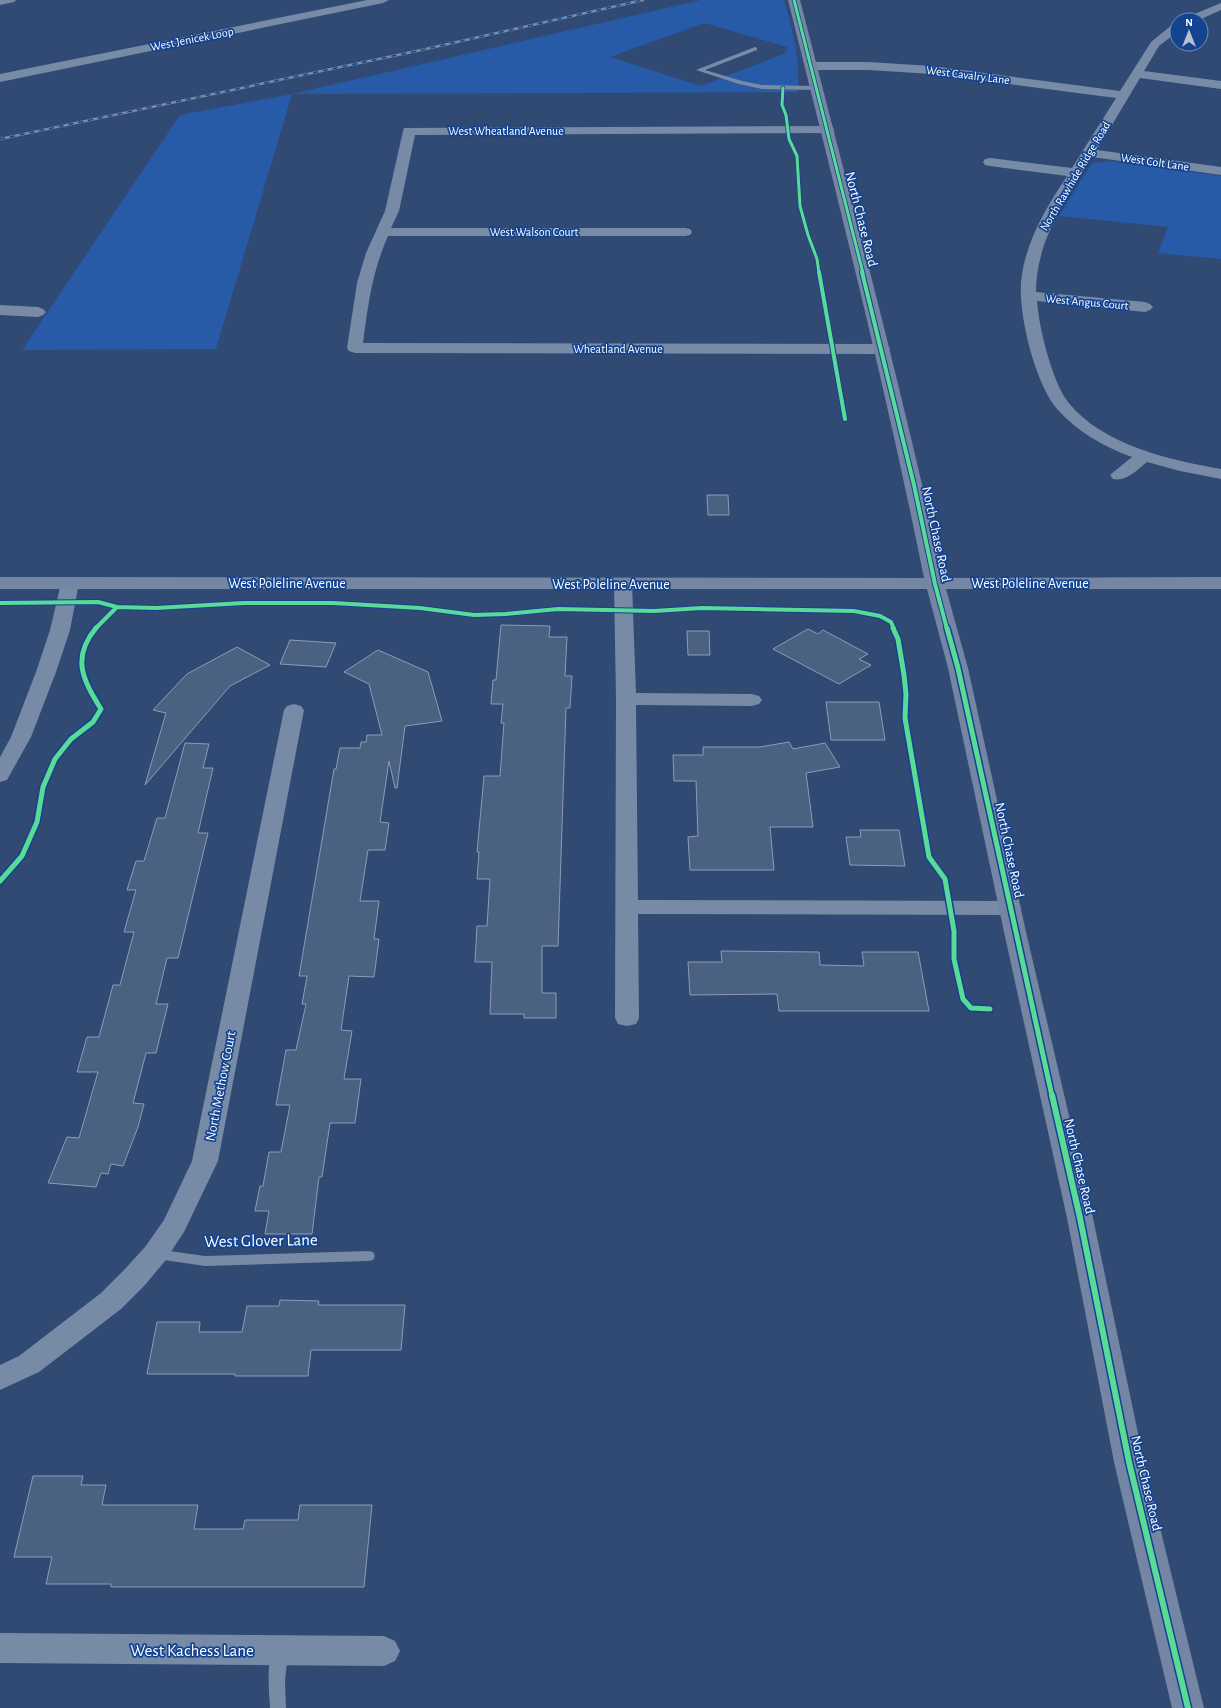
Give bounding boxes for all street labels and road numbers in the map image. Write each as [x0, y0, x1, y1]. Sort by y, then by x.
street label: West Jenicek Loop [149, 25, 235, 53]
street label: West Cavalry Lane [925, 64, 1011, 87]
street label: North Rawhide Ridge Road [1038, 119, 1112, 233]
street label: West Wheatland Avenue [448, 125, 564, 137]
street label: West Colt Lane [1120, 151, 1190, 173]
street label: North Chase Road [842, 170, 880, 268]
street label: West Walson Court [490, 226, 578, 238]
street label: West Angus Court [1045, 292, 1129, 312]
street label: Wheatland Avenue [573, 343, 663, 355]
street label: North Chase Road [919, 485, 953, 583]
street label: West Poleline Avenue [228, 577, 346, 591]
street label: West Poleline Avenue [971, 577, 1089, 591]
street label: West Poleline Avenue [552, 578, 670, 592]
street label: North Chase Road [992, 801, 1026, 899]
street label: North Methow Court [203, 1029, 239, 1142]
street label: North Chase Road [1061, 1117, 1097, 1215]
street label: West Glover Lane [204, 1231, 318, 1250]
street label: North Chase Road [1128, 1434, 1164, 1532]
street label: West Kachess Lane [130, 1642, 254, 1659]

